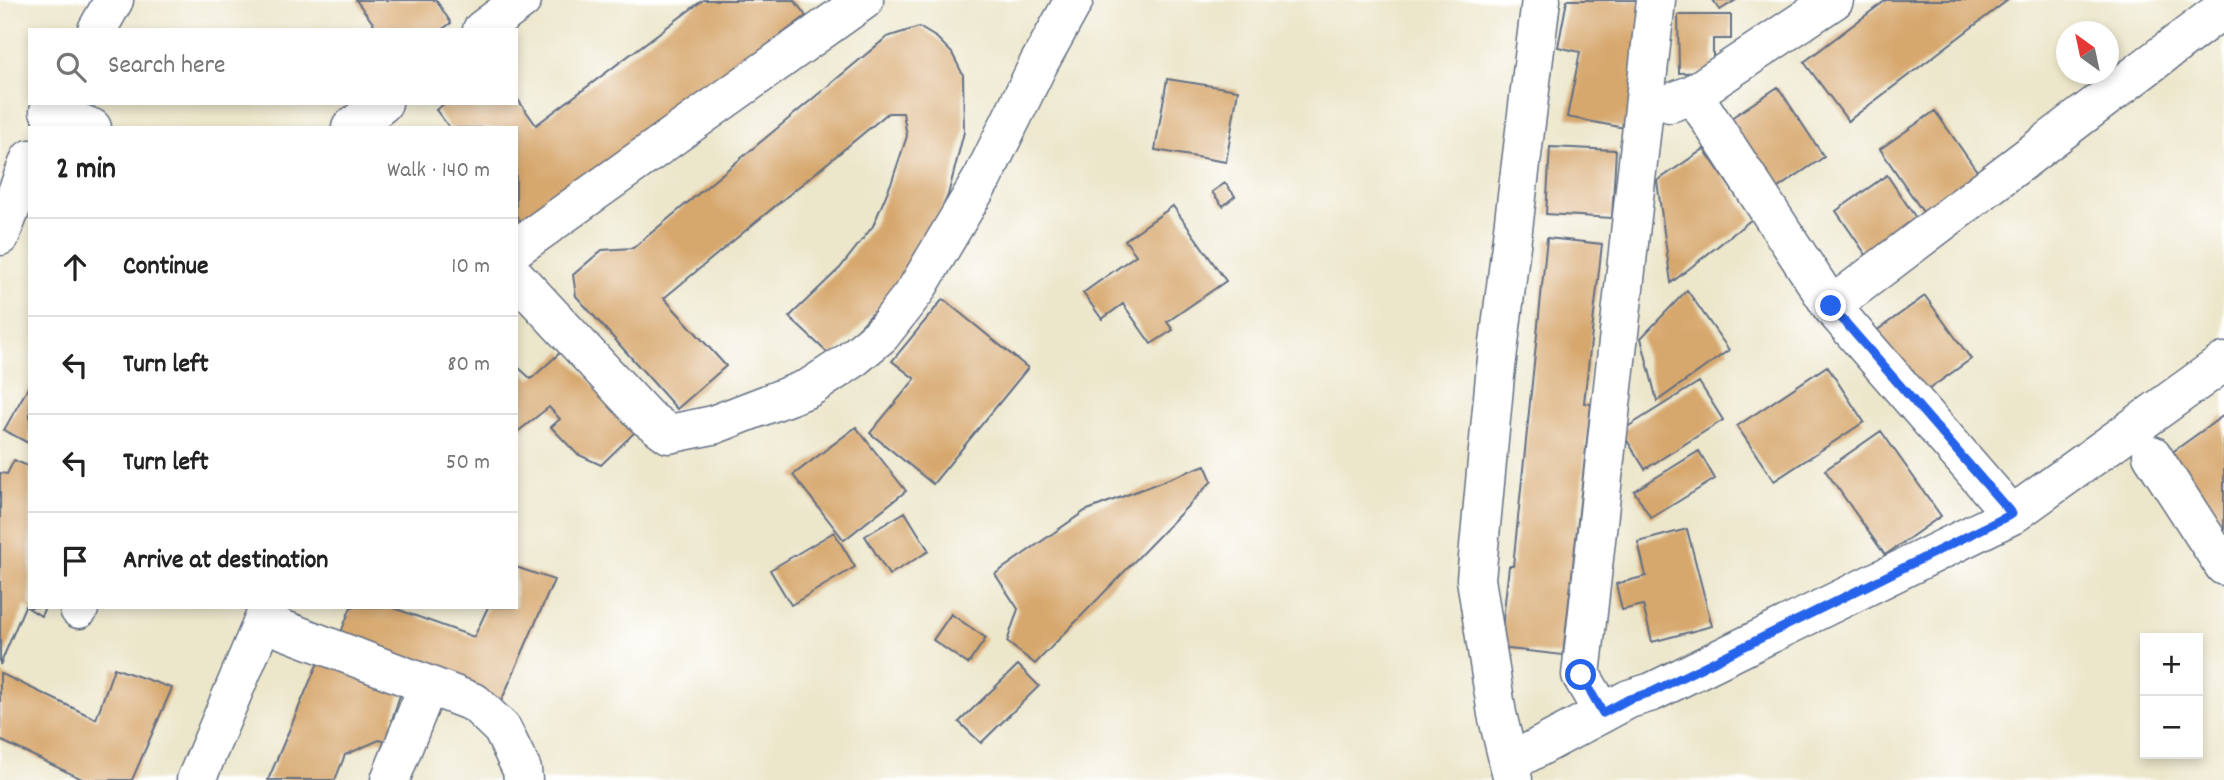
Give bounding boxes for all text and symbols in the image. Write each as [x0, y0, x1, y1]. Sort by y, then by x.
north arrow [2056, 21, 2119, 84]
search box [28, 28, 518, 105]
icon: search [52, 48, 90, 86]
text: Search here [108, 48, 226, 85]
text: 2 min [56, 150, 116, 193]
text: Walk · 140 m [387, 155, 490, 188]
icon: ahead [56, 248, 94, 286]
text: Continue [123, 249, 208, 286]
text: 10 m [451, 251, 490, 284]
route end [1815, 290, 1846, 321]
icon: left [56, 346, 94, 384]
text: Turn left [123, 347, 209, 384]
text: 80 m [447, 349, 490, 382]
icon: left [56, 444, 94, 482]
text: Turn left [123, 445, 209, 482]
text: 50 m [446, 447, 490, 480]
icon: arrive [56, 542, 94, 580]
text: Arrive at destination [123, 543, 328, 580]
map controls [2140, 633, 2203, 759]
button: + [2140, 633, 2203, 696]
route start [1565, 659, 1596, 690]
button: − [2140, 696, 2203, 759]

